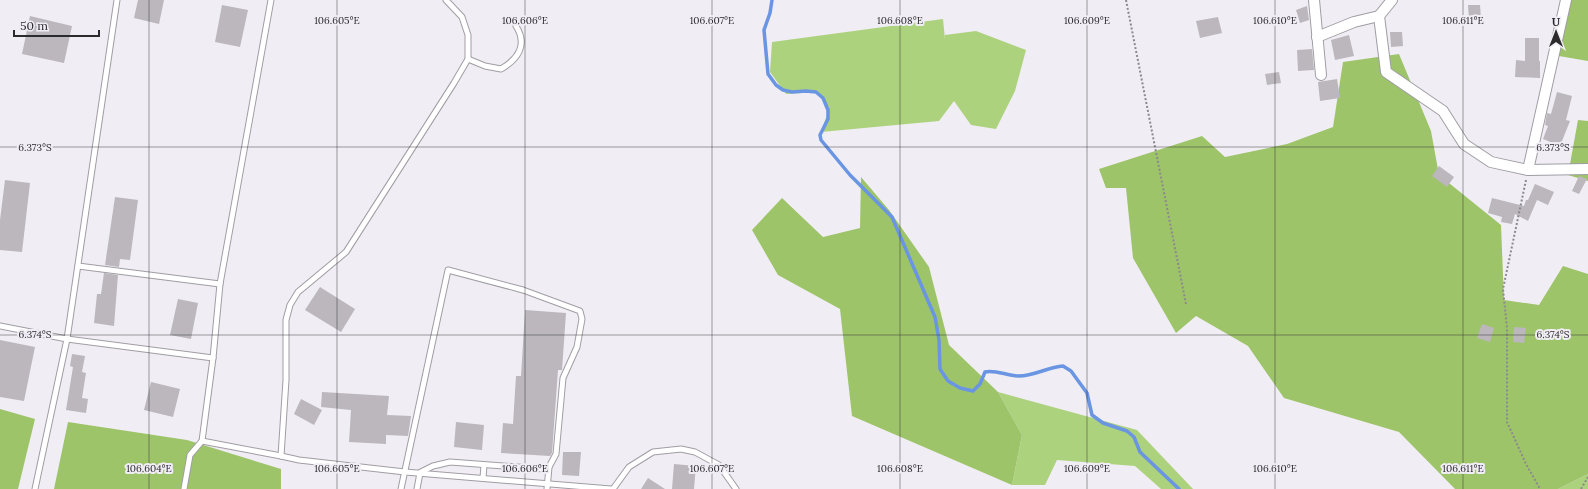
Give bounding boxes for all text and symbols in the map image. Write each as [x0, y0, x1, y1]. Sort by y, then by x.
scale bar [14, 12, 99, 38]
north arrow [1536, 12, 1576, 52]
text: 106.605°E [314, 14, 360, 27]
text: 106.606°E [502, 14, 548, 27]
text: 106.607°E [690, 14, 734, 27]
text: 106.608°E [877, 14, 923, 27]
text: 106.609°E [1064, 14, 1110, 27]
text: 106.610°E [1253, 14, 1297, 27]
text: 106.611°E [1442, 14, 1484, 27]
text: U [1552, 15, 1561, 29]
text: 50 m [20, 18, 48, 33]
text: 6.373°S [18, 141, 52, 154]
text: 6.373°S [1536, 141, 1570, 154]
text: 6.374°S [18, 328, 52, 341]
text: 6.374°S [1536, 328, 1570, 341]
text: 106.604°E [126, 462, 172, 475]
text: 106.605°E [314, 462, 360, 475]
text: 106.606°E [502, 462, 548, 475]
text: 106.607°E [690, 462, 734, 475]
text: 106.608°E [877, 462, 923, 475]
text: 106.609°E [1064, 462, 1110, 475]
text: 106.610°E [1253, 462, 1297, 475]
text: 106.611°E [1442, 462, 1484, 475]

